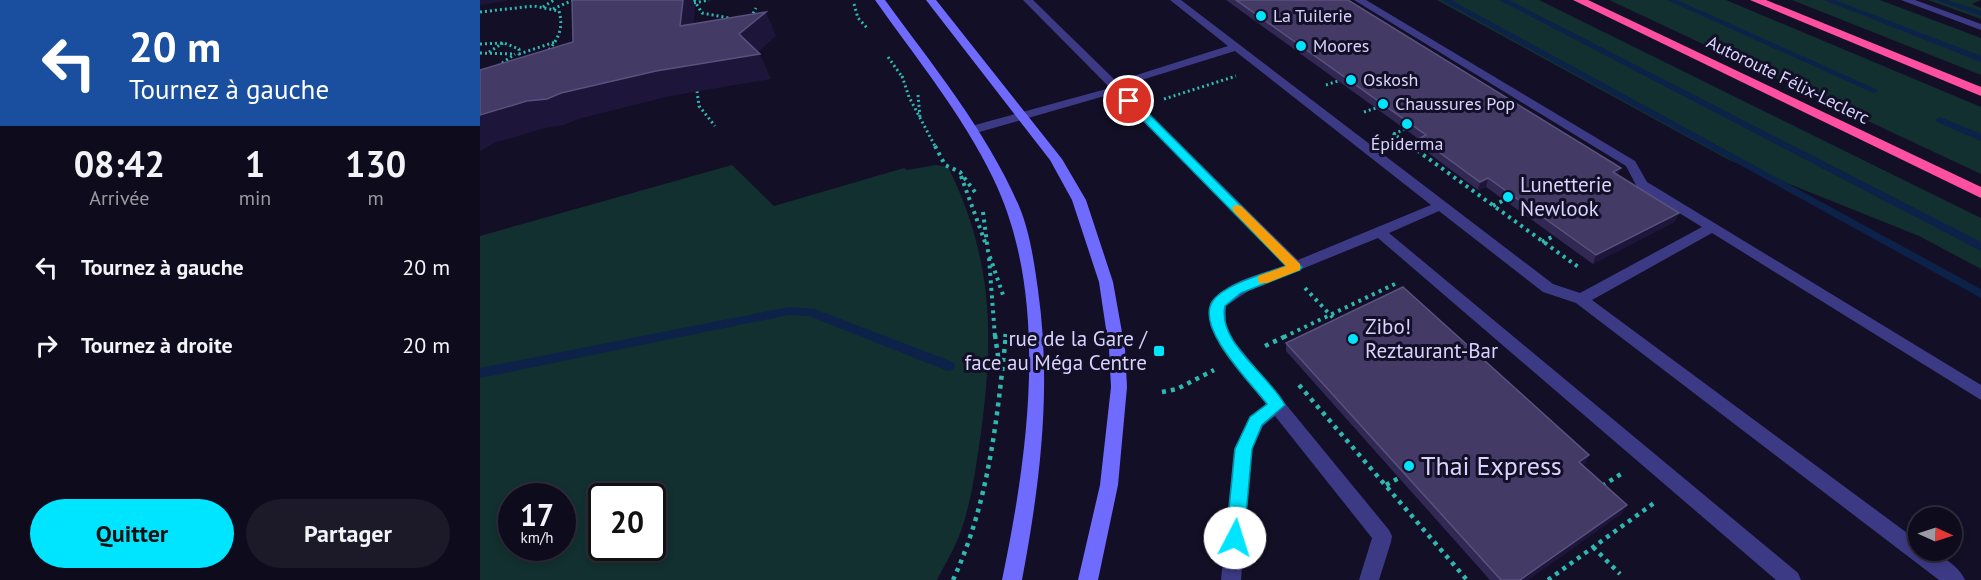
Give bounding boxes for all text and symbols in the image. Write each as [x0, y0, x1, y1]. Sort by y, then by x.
place label: La Tuilerie [1273, 4, 1352, 27]
marker: La Tuilerie [1254, 9, 1268, 23]
text: 20 m [129, 19, 221, 74]
icon: left [30, 24, 108, 102]
street label: Autoroute Félix-Leclerc [1703, 30, 1873, 129]
place label: Moores [1313, 34, 1369, 57]
marker: Moores [1294, 39, 1308, 53]
place label: Oskosh [1363, 68, 1418, 91]
text: Tournez à gauche [129, 72, 329, 106]
marker: Oskosh [1344, 73, 1358, 87]
pin [1103, 75, 1154, 126]
icon: arrive [1112, 84, 1145, 117]
place label: Chaussures Pop [1395, 92, 1515, 115]
marker: Chaussures Pop [1376, 97, 1390, 111]
marker: Épiderma [1400, 117, 1414, 131]
place label: Épiderma [1371, 132, 1443, 155]
text: 08:42 [74, 140, 165, 187]
text: 1 [245, 140, 265, 187]
text: 130 [345, 140, 406, 187]
place label: Lunetterie Newlook [1520, 171, 1612, 222]
text: Arrivée [89, 185, 149, 211]
text: min [239, 185, 271, 211]
text: m [368, 185, 384, 211]
marker: Lunetterie Newlook [1501, 190, 1515, 204]
icon: left [30, 251, 63, 284]
text: Tournez à gauche [81, 253, 244, 281]
text: 20 m [402, 253, 450, 281]
place label: Zibo! Reztaurant-Bar [1365, 313, 1498, 364]
place label: rue de la Gare / face au Méga Centre [965, 325, 1149, 376]
icon: right [30, 329, 63, 362]
text: Tournez à droite [81, 331, 233, 359]
text: 20 m [402, 331, 450, 359]
marker: Zibo! Reztaurant-Bar [1346, 332, 1360, 346]
marker: rue de la Gare / face au Méga Centre [1152, 344, 1166, 358]
place label: Thai Express [1421, 449, 1562, 482]
marker: Thai Express [1402, 459, 1416, 473]
speed limit sign: 20 [588, 483, 666, 561]
text: 17 [520, 495, 554, 534]
button: Quitter [30, 499, 234, 568]
button: Partager [246, 499, 450, 568]
position arrow [1203, 506, 1267, 570]
north arrow [1908, 507, 1962, 561]
map controls [1908, 507, 1962, 561]
text: km/h [521, 528, 553, 547]

